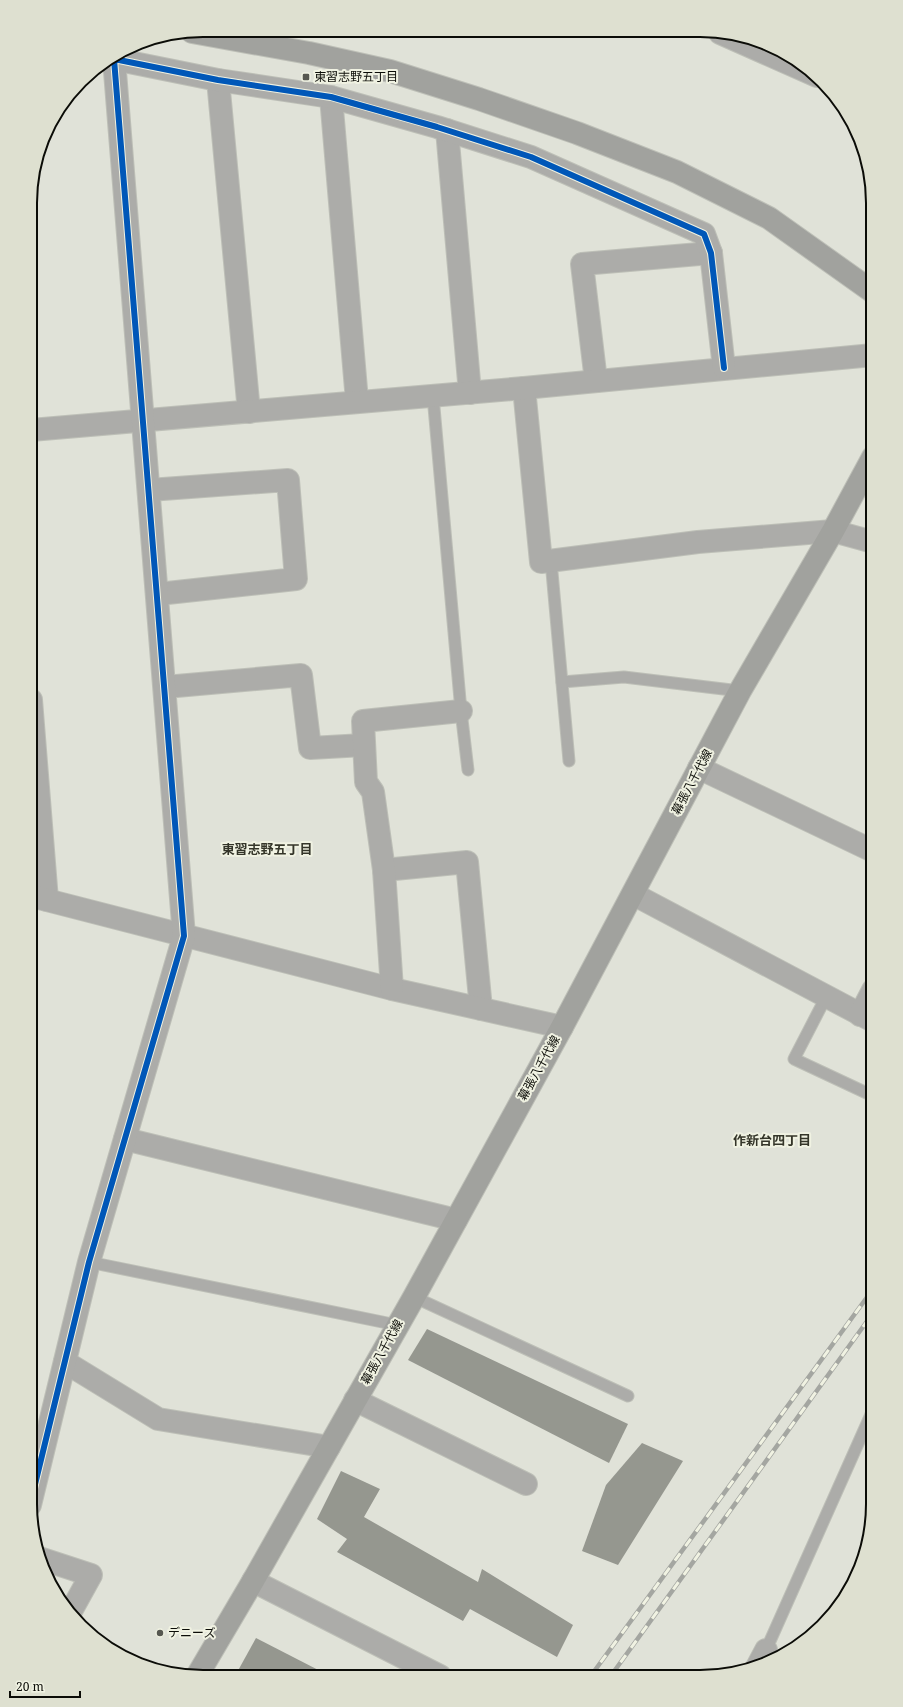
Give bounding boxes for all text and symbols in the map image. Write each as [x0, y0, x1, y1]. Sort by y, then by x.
place label: 東習志野五丁目 [314, 68, 398, 85]
marker: 東習志野五丁目 [301, 72, 311, 82]
street label: 幕張八千代線 [667, 746, 716, 818]
district label: 東習志野五丁目 [221, 840, 313, 858]
street label: 幕張八千代線 [514, 1032, 563, 1103]
district label: 作新台四丁目 [733, 1131, 811, 1149]
street label: 幕張八千代線 [357, 1316, 406, 1387]
place label: デニーズ [168, 1624, 215, 1641]
marker: デニーズ [155, 1628, 165, 1638]
scale bar [10, 1673, 80, 1699]
text: 20 m [16, 1678, 44, 1695]

